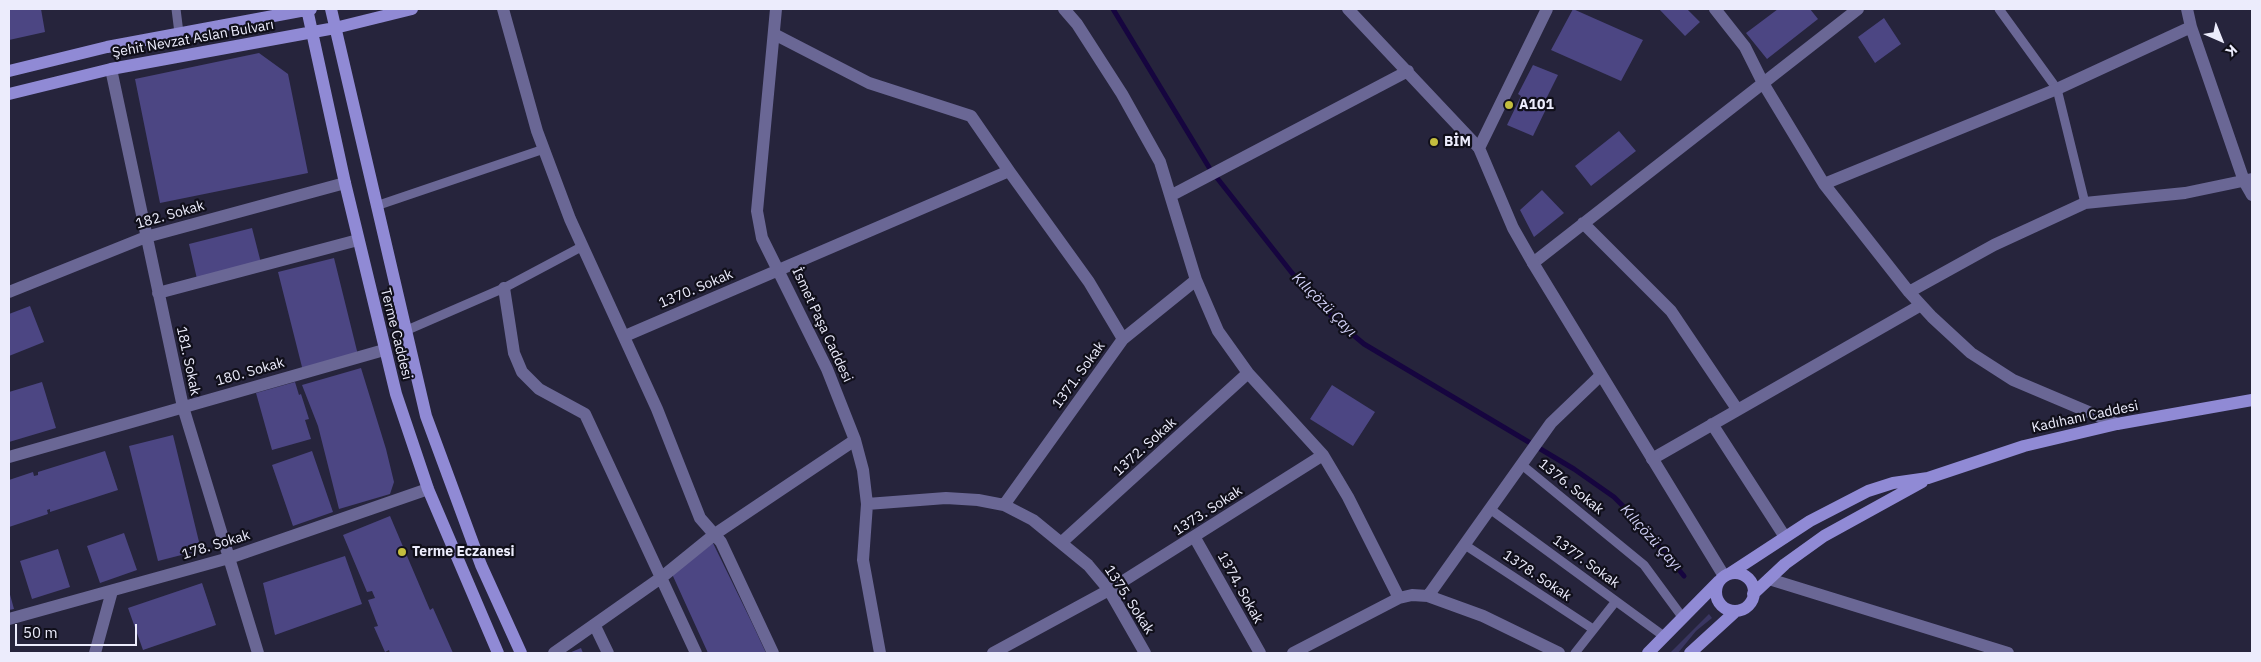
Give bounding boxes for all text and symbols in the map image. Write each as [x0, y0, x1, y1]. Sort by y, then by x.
north arrow [2196, 15, 2246, 65]
street label: Şehit Nevzat Aslan Bulvarı [111, 16, 275, 62]
text: K [2222, 41, 2241, 61]
place label: A101 [1519, 97, 1554, 113]
marker: A101 [1503, 99, 1515, 111]
place label: BİM [1444, 134, 1471, 150]
marker: BİM [1428, 136, 1440, 148]
street label: 182. Sokak [134, 197, 206, 233]
street label: İsmet Paşa Caddesi [788, 265, 856, 385]
street label: 1370. Sokak [656, 266, 736, 312]
water label: Kılıçözü Çayı [1288, 269, 1360, 341]
street label: Terme Caddesi [377, 287, 415, 381]
street label: 181. Sokak [172, 325, 204, 397]
street label: 1371. Sokak [1049, 338, 1109, 412]
street label: 180. Sokak [214, 354, 286, 390]
street label: Kadıhanı Caddesi [2030, 398, 2140, 436]
street label: 1372. Sokak [1110, 414, 1180, 480]
street label: 1376. Sokak [1535, 456, 1607, 518]
street label: 1373. Sokak [1170, 482, 1246, 540]
water label: Kılıçözü Çayı [1616, 501, 1686, 575]
street label: 178. Sokak [180, 527, 252, 563]
street label: 1377. Sokak [1549, 532, 1623, 592]
place label: Terme Eczanesi [412, 544, 515, 560]
marker: Terme Eczanesi [396, 546, 408, 558]
street label: 1378. Sokak [1500, 547, 1574, 605]
street label: 1374. Sokak [1214, 549, 1266, 627]
street label: 1375. Sokak [1100, 562, 1158, 638]
scale bar [18, 614, 140, 646]
text: 50 m [23, 623, 58, 642]

